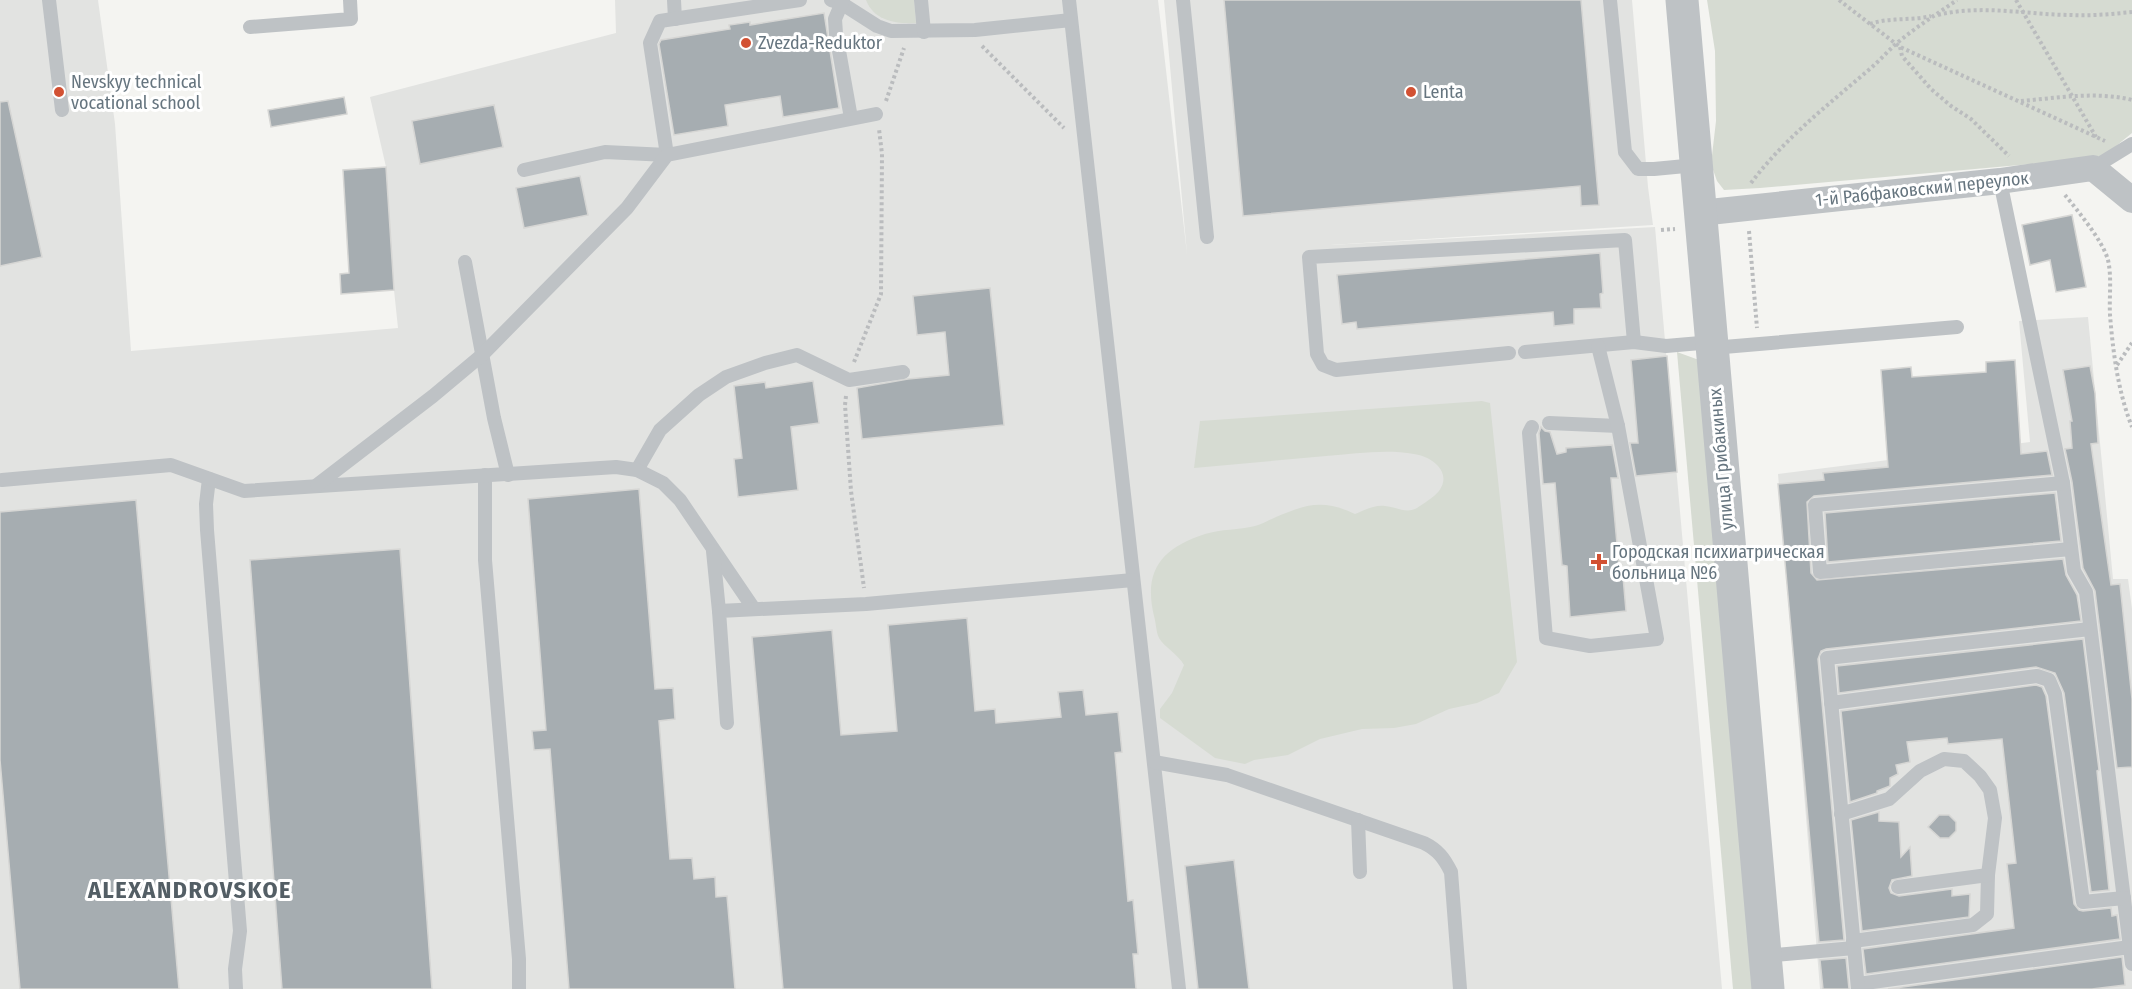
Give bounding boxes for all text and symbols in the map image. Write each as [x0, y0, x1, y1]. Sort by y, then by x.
place label: Zvezda-Reduktor [758, 32, 883, 54]
marker: Zvezda-Reduktor [739, 36, 753, 50]
place label: Nevskyy technical vocational school [71, 71, 202, 114]
place label: Lenta [1423, 81, 1464, 103]
marker: Nevskyy technical vocational school [52, 85, 66, 99]
marker: Lenta [1404, 85, 1418, 99]
street label: 1-й Рабфаковский переулок [1814, 167, 2030, 211]
street label: улица Грибакиных [1704, 387, 1738, 531]
place label: Городская психиатрическая больница №6 [1612, 541, 1825, 584]
marker: Городская психиатрическая больница №6 [1590, 553, 1608, 571]
district label: ALEXANDROVSKOE [87, 876, 292, 904]

